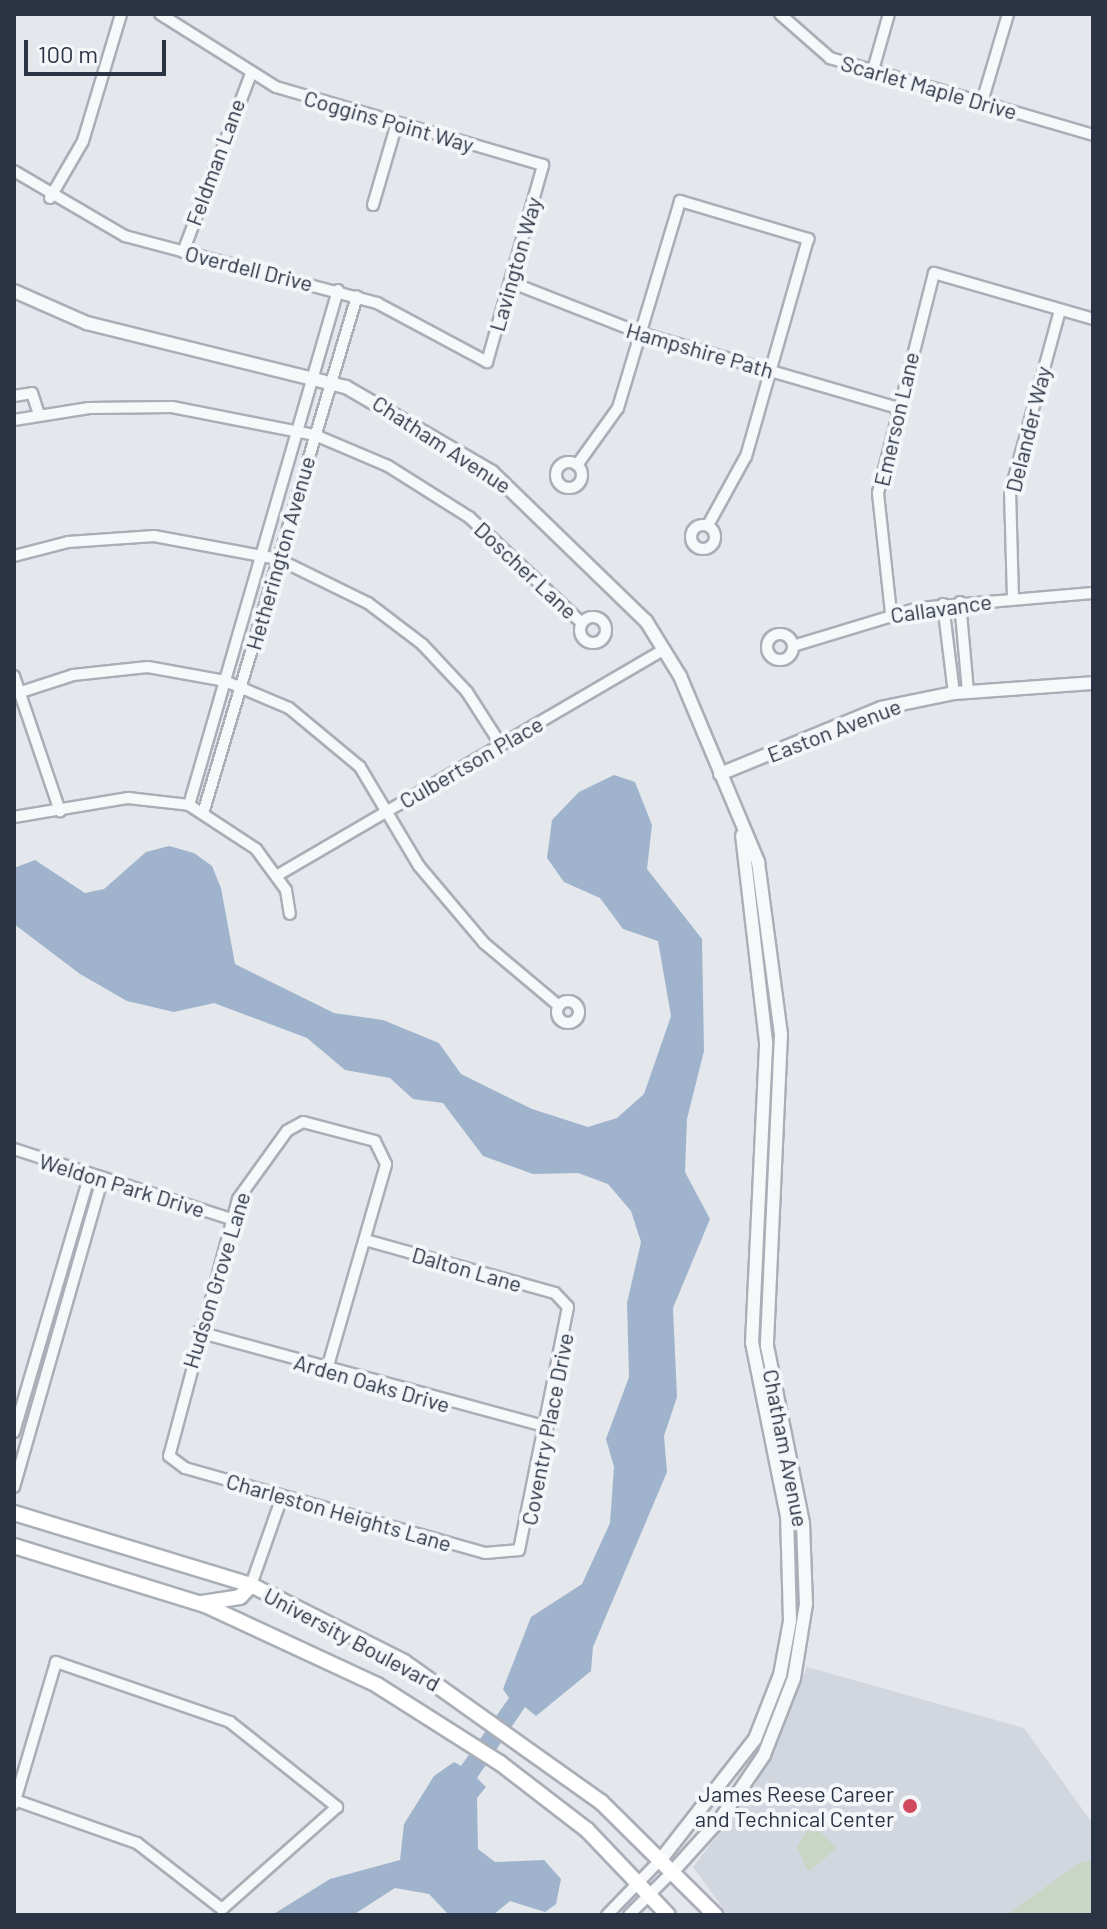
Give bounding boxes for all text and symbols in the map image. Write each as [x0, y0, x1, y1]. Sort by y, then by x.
scale bar [28, 24, 170, 74]
text: 100 m [38, 39, 98, 68]
street label: Scarlet Maple Drive [838, 49, 1020, 125]
street label: Coggins Point Way [301, 84, 477, 158]
street label: Feldman Lane [180, 95, 250, 229]
street label: Lavington Way [483, 194, 547, 334]
street label: Overdell Drive [182, 239, 316, 297]
street label: Hampshire Path [623, 316, 777, 384]
street label: Emerson Lane [868, 349, 924, 489]
street label: Delander Way [1000, 363, 1056, 495]
street label: Chatham Avenue [368, 389, 516, 499]
street label: Hetherington Avenue [240, 453, 320, 653]
street label: Doscher Lane [469, 516, 583, 624]
street label: Callavance [889, 588, 993, 628]
street label: Easton Avenue [763, 692, 905, 768]
street label: Culbertson Place [395, 710, 547, 814]
street label: Weldon Park Drive [36, 1147, 208, 1223]
street label: Hudson Grove Lane [177, 1188, 255, 1372]
street label: Dalton Lane [409, 1241, 525, 1297]
street label: Coventry Place Drive [515, 1330, 579, 1528]
street label: Arden Oaks Drive [291, 1348, 453, 1418]
street label: Chatham Avenue [758, 1367, 814, 1529]
street label: Charleston Heights Lane [223, 1467, 455, 1557]
street label: University Boulevard [259, 1581, 445, 1697]
place label: James Reese Career and Technical Center [695, 1780, 894, 1832]
marker: James Reese Career and Technical Center [901, 1797, 919, 1815]

